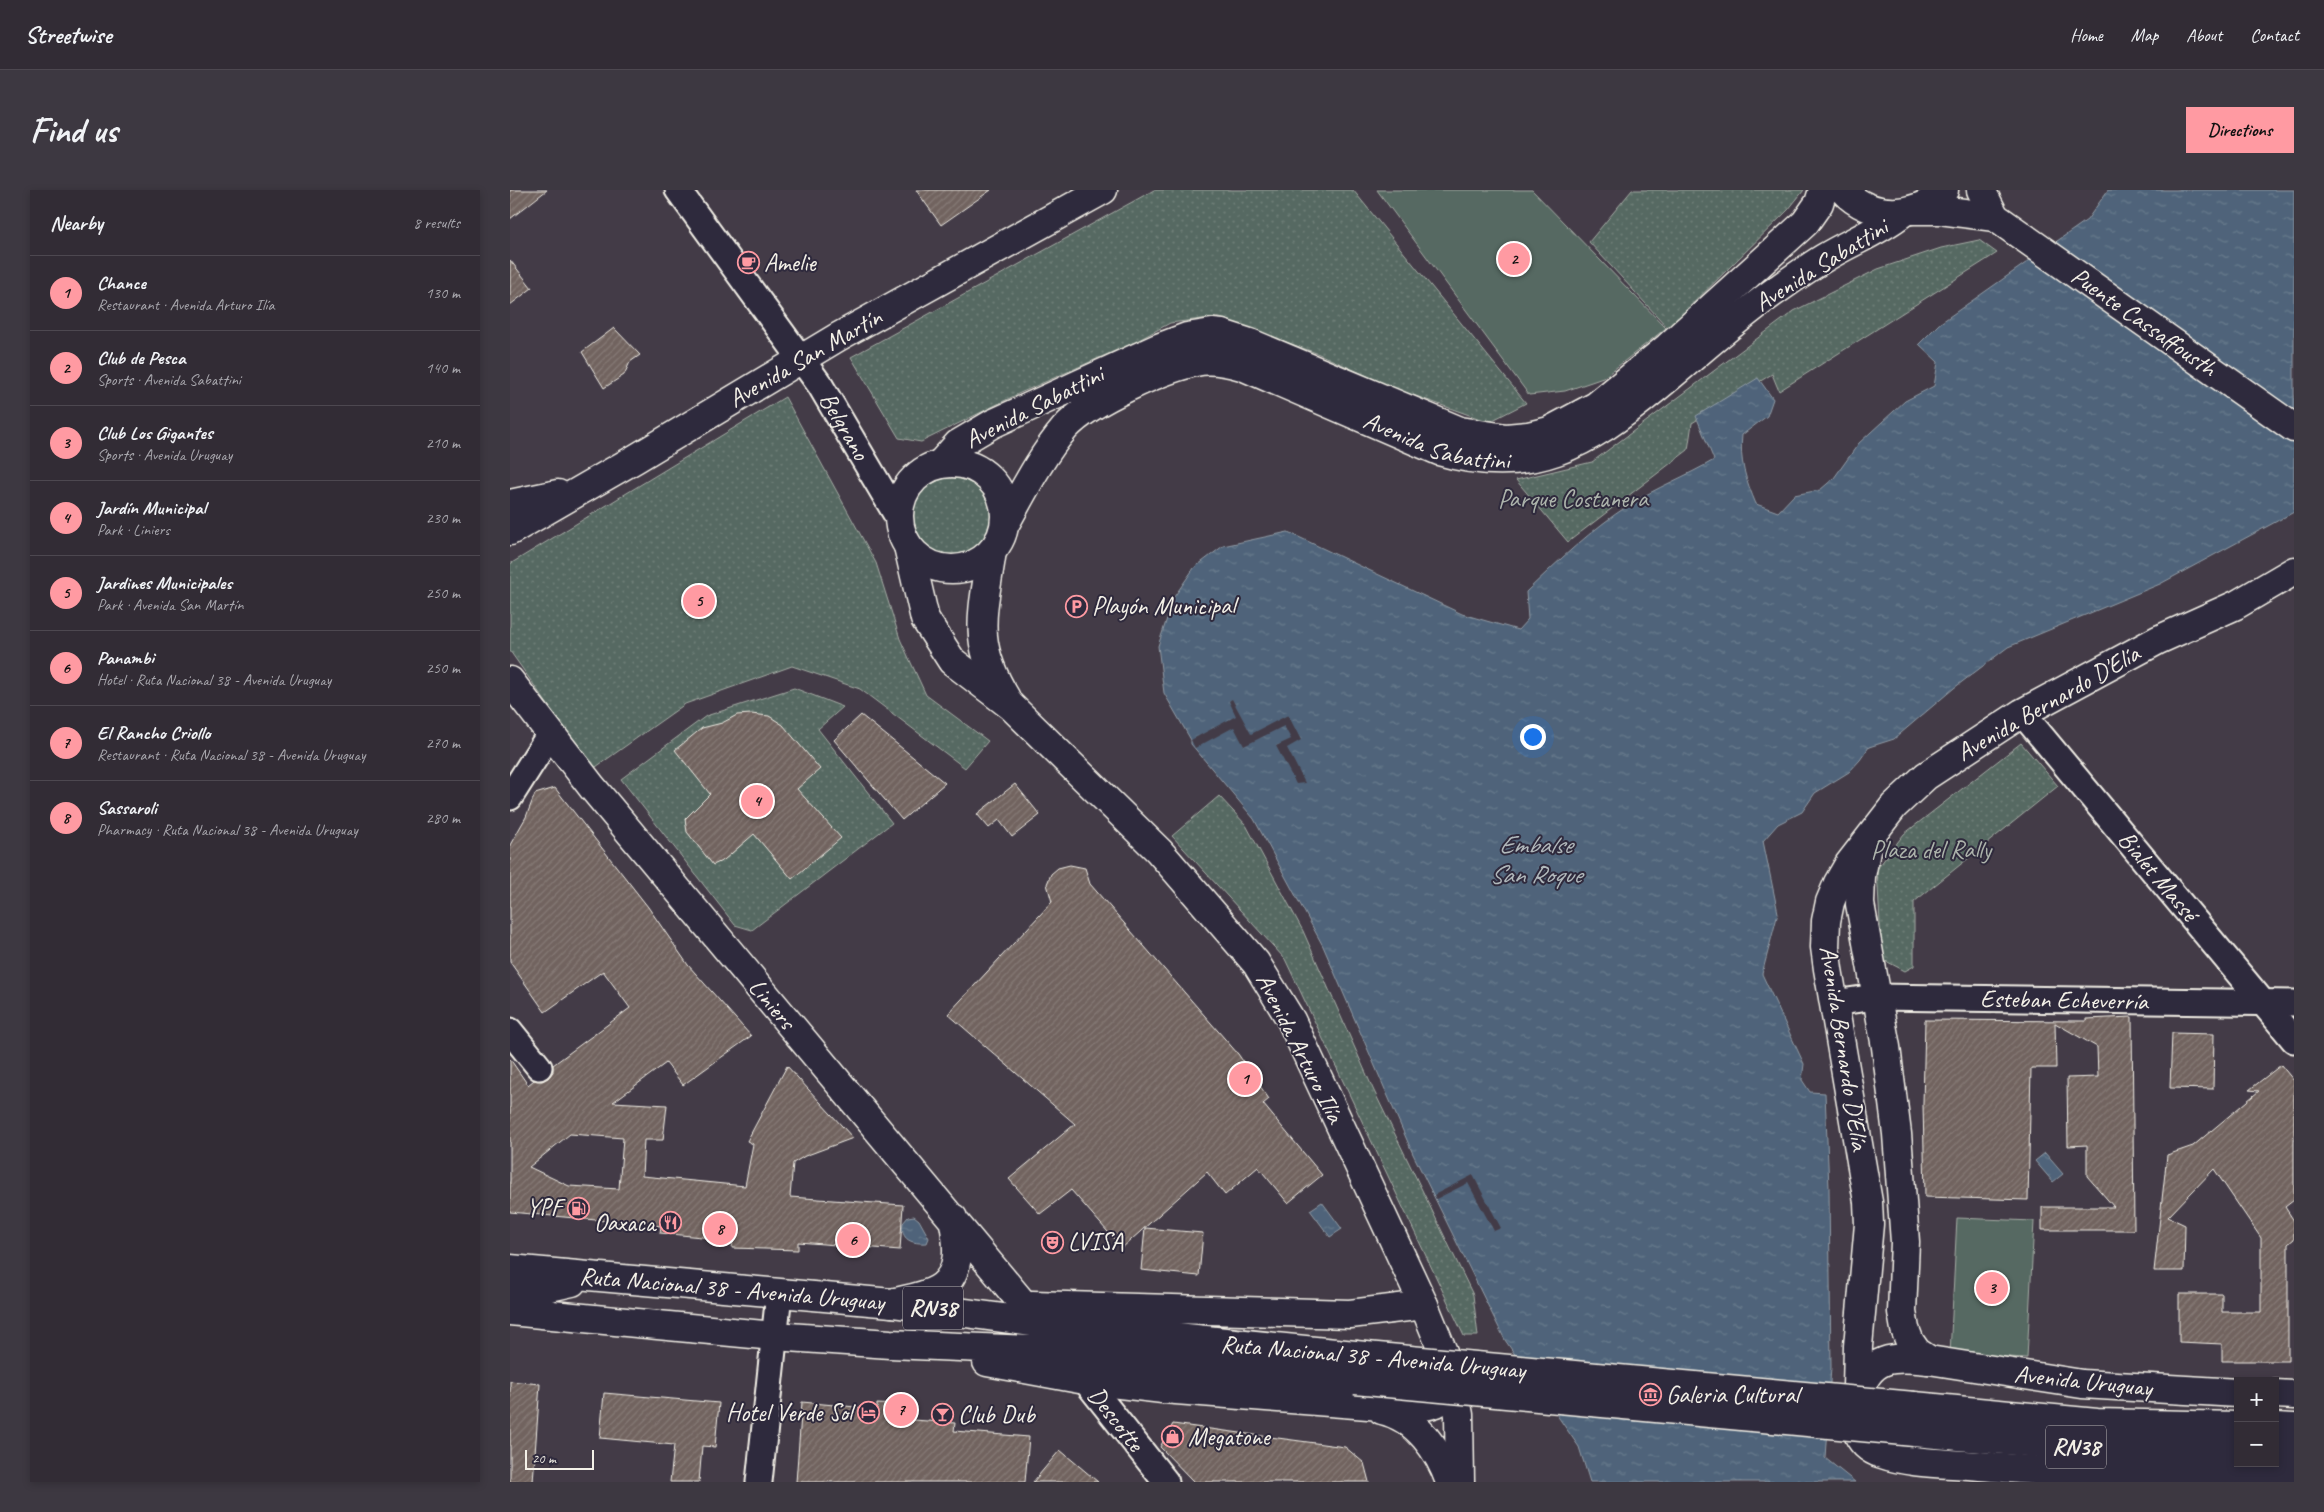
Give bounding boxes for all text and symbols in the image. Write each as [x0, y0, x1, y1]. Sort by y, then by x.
text: Streetwise [25, 20, 111, 50]
text: Home [2070, 24, 2103, 46]
text: Map [2131, 24, 2158, 46]
text: About [2186, 24, 2222, 46]
text: Contact [2250, 24, 2299, 46]
button: Directions [2186, 107, 2294, 153]
text: Find us [30, 108, 117, 153]
street label: Avenida Sabattini [1748, 209, 1897, 319]
text: Nearby [50, 210, 103, 236]
text: 8 results [413, 213, 460, 233]
pin: 2 [1498, 240, 1530, 278]
place label: Amelie [764, 247, 818, 279]
cafe icon: Amelie [736, 251, 760, 275]
street label: Puente Cassaffousth [2065, 260, 2224, 385]
text: Chance [97, 271, 146, 295]
text: 1 [62, 283, 70, 303]
text: 130 m [426, 283, 460, 303]
text: Restaurant · Avenida Arturo Ilía [97, 295, 275, 315]
street label: Avenida San Martín [722, 301, 888, 415]
text: Club de Pesca [97, 346, 185, 370]
street label: Avenida Sabattini [959, 357, 1112, 456]
text: 2 [62, 358, 70, 378]
text: 140 m [426, 358, 460, 378]
text: Sports · Avenida Sabattini [97, 370, 241, 390]
street label: Belgrano [812, 386, 877, 467]
street label: Avenida Sabattini [1359, 404, 1513, 477]
text: Club Los Gigantes [97, 421, 213, 445]
text: 3 [62, 433, 70, 453]
text: 210 m [426, 433, 460, 453]
text: Sports · Avenida Uruguay [97, 445, 232, 465]
park label: Parque Costanera [1498, 483, 1650, 515]
text: Jardín Municipal [97, 496, 206, 520]
text: 4 [62, 508, 70, 528]
text: 230 m [426, 508, 460, 528]
text: Park · Liniers [97, 520, 170, 540]
text: Jardines Municipales [97, 571, 232, 595]
pin: 5 [683, 582, 715, 620]
text: 5 [63, 583, 69, 603]
text: 250 m [426, 583, 460, 603]
place label: Playón Municipal [1092, 590, 1240, 622]
parking icon: Playón Municipal [1064, 594, 1088, 618]
text: Park · Avenida San Martín [97, 595, 243, 615]
street label: Avenida Bernardo D'Elía [1951, 637, 2147, 768]
text: Panambi [97, 646, 154, 670]
text: 6 [62, 658, 70, 678]
text: 250 m [426, 658, 460, 678]
text: Hotel · Ruta Nacional 38 - Avenida Uruguay [97, 670, 331, 690]
text: El Rancho Criollo [97, 721, 210, 745]
your location [1520, 724, 1546, 750]
text: 7 [62, 733, 70, 753]
text: 270 m [426, 733, 460, 753]
text: Restaurant · Ruta Nacional 38 - Avenida Uruguay [97, 745, 365, 765]
pin: 4 [741, 782, 773, 820]
text: Sassaroli [97, 796, 157, 820]
text: 8 [62, 808, 70, 828]
text: 280 m [426, 808, 460, 828]
text: Pharmacy · Ruta Nacional 38 - Avenida Uruguay [97, 820, 358, 840]
street label: Bialet Massé [2111, 824, 2208, 931]
water label: Embalse San Roque [1489, 828, 1585, 891]
park label: Plaza del Rally [1871, 834, 1994, 866]
street label: Avenida Bernardo D'Elía [1812, 944, 1876, 1154]
street label: Avenida Arturo Ilía [1249, 968, 1352, 1130]
street label: Liniers [741, 972, 804, 1038]
street label: Esteban Echeverría [1980, 983, 2150, 1017]
pin: 1 [1229, 1060, 1261, 1098]
place label: YPF [526, 1192, 566, 1224]
fuel station icon: YPF [566, 1196, 590, 1220]
place label: Oaxaca [594, 1207, 658, 1239]
pin: 8 [704, 1210, 736, 1248]
restaurant icon: Oaxaca [659, 1211, 683, 1235]
pin: 6 [837, 1221, 869, 1259]
place label: LVISA [1068, 1226, 1124, 1258]
theatre icon: LVISA [1040, 1230, 1064, 1254]
street label: Ruta Nacional 38 - Avenida Uruguay [578, 1260, 888, 1318]
pin: 3 [1976, 1269, 2008, 1307]
road number: RN38 [903, 1286, 963, 1330]
street label: Ruta Nacional 38 - Avenida Uruguay [1219, 1328, 1529, 1386]
street label: Avenida Uruguay [2013, 1358, 2156, 1404]
map controls [2234, 1377, 2279, 1467]
button: + [2234, 1377, 2279, 1422]
place label: Galeria Cultural [1666, 1379, 1804, 1411]
street label: Descotte [1081, 1380, 1152, 1459]
museum icon: Galeria Cultural [1638, 1383, 1662, 1407]
pin: 7 [885, 1391, 917, 1429]
place label: Hotel Verde Sol [726, 1397, 857, 1429]
place label: Club Dub [958, 1399, 1036, 1431]
hotel icon: Hotel Verde Sol [856, 1401, 880, 1425]
bar icon: Club Dub [930, 1403, 954, 1427]
place label: Megatone [1188, 1421, 1271, 1453]
button: − [2234, 1422, 2279, 1467]
shop icon: Megatone [1160, 1425, 1184, 1449]
road number: RN38 [2046, 1426, 2106, 1468]
scale bar [525, 1447, 594, 1470]
text: 20 m [532, 1450, 556, 1467]

